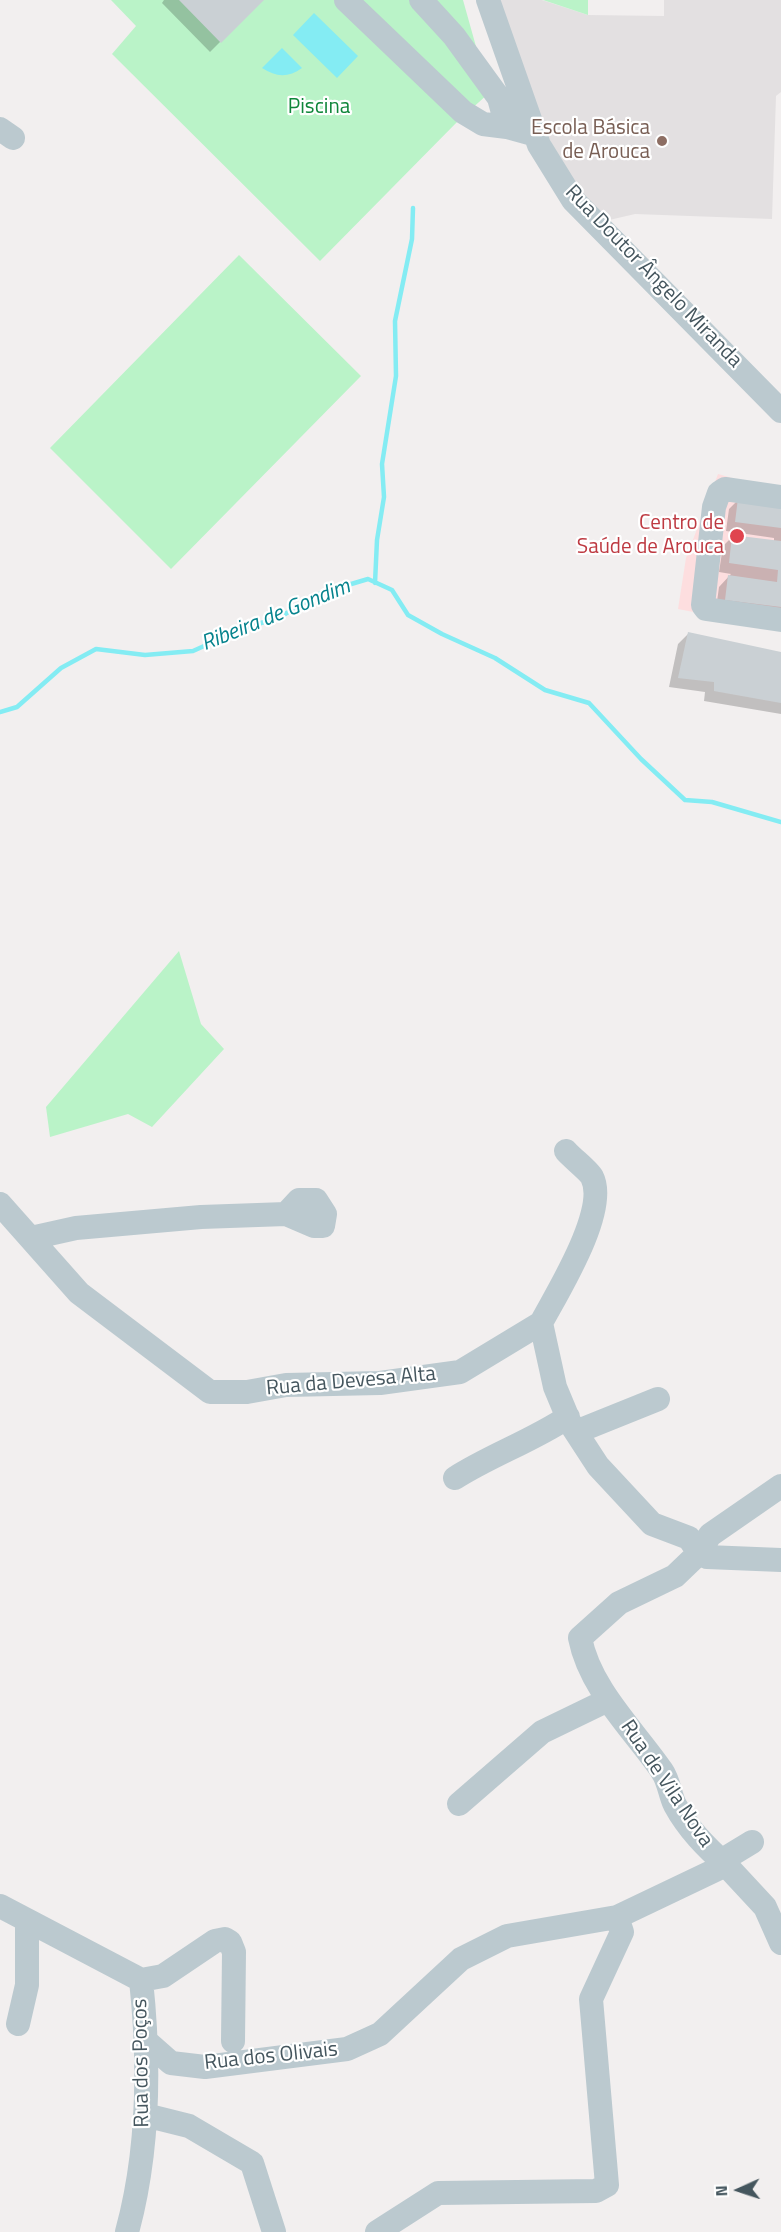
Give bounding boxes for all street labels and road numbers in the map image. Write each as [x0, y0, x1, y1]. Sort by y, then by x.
street label: Rua Doutor Ângelo Miranda [559, 180, 747, 374]
street label: Rua da Devesa Alta [265, 1362, 437, 1402]
street label: Rua de Vila Nova [614, 1716, 718, 1852]
street label: Rua dos Poços [128, 1998, 156, 2128]
street label: Rua dos Olivais [203, 2037, 339, 2077]

